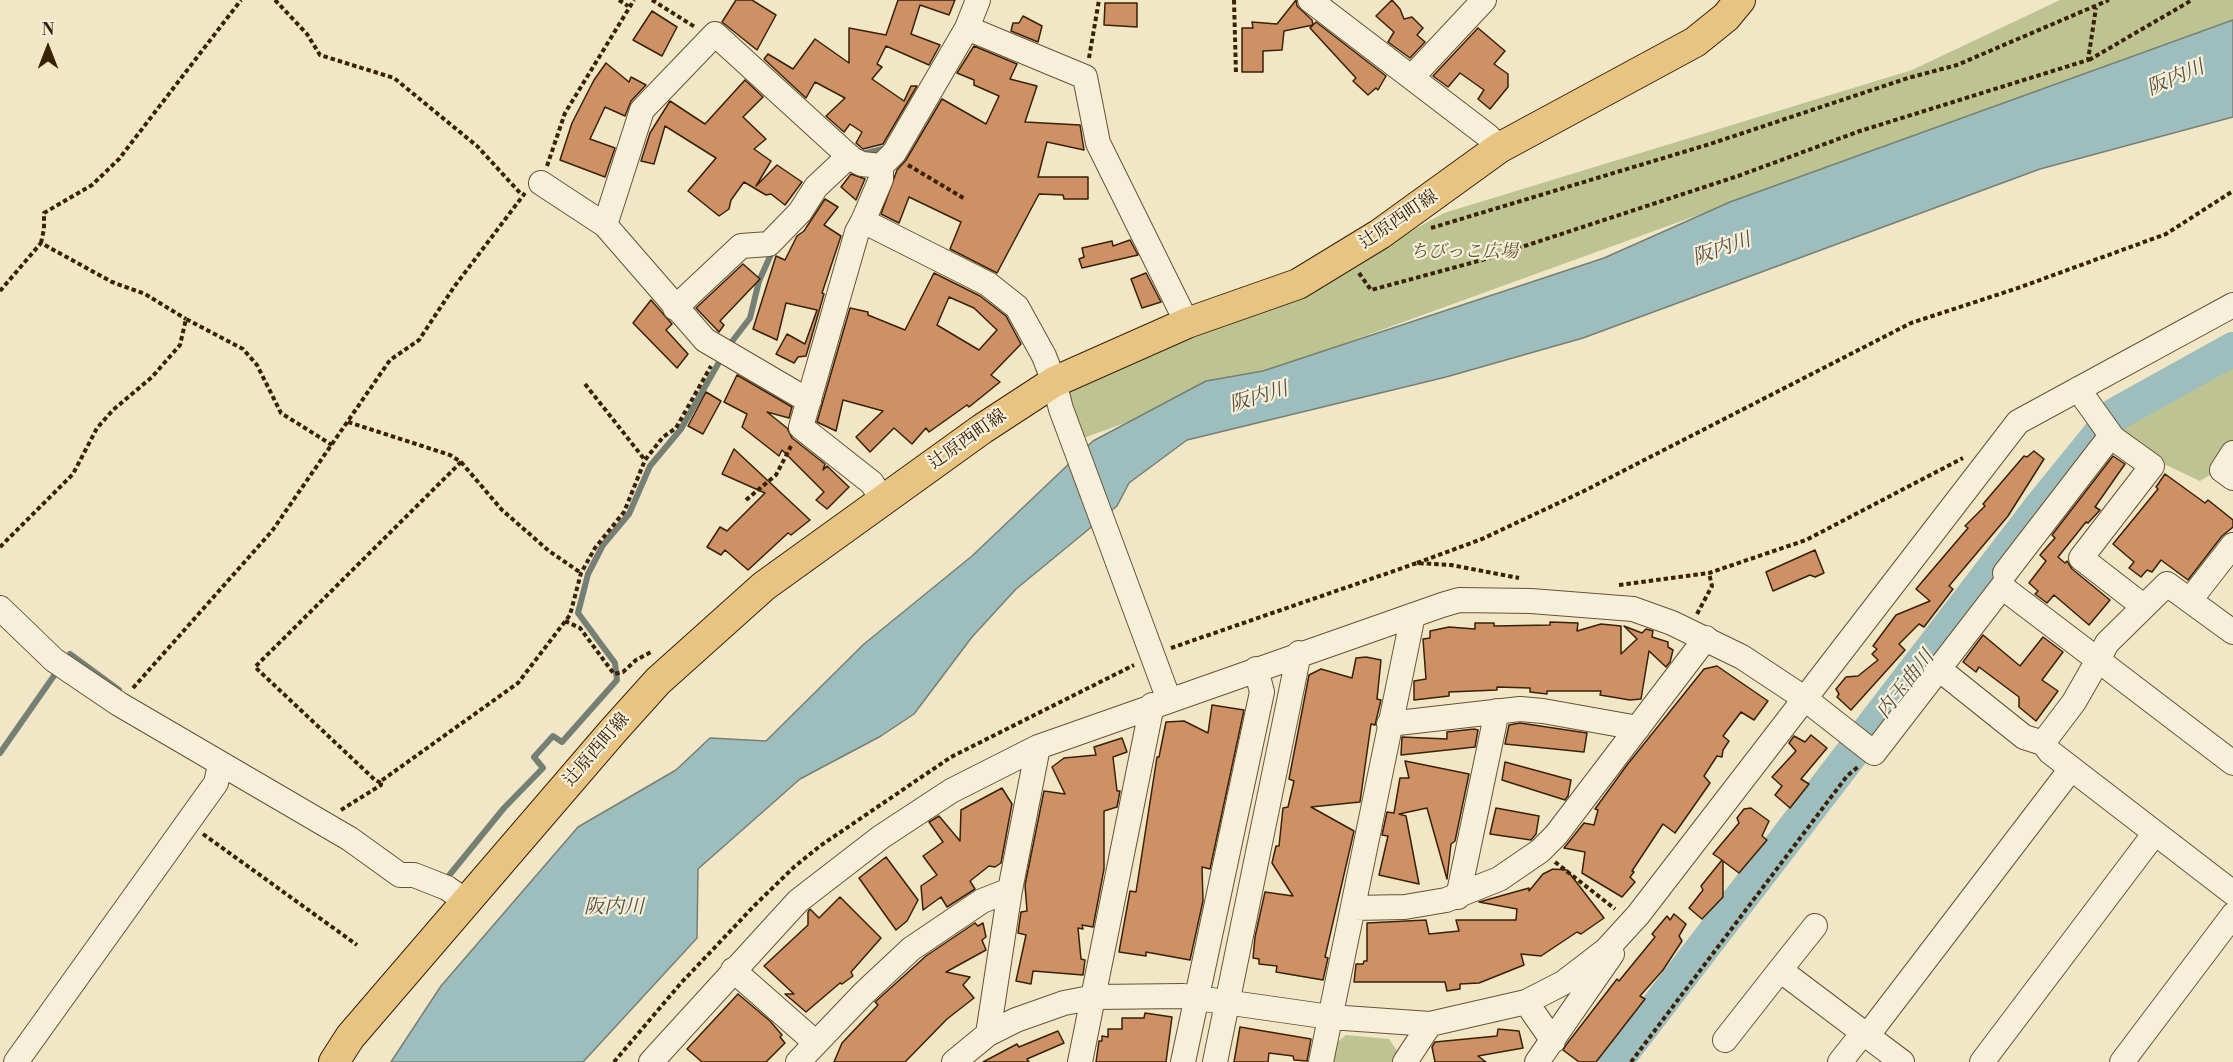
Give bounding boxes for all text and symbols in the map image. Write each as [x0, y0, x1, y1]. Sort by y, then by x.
north arrow [18, 18, 78, 78]
text: N [42, 20, 54, 40]
water label: 阪内川 [2144, 56, 2208, 102]
street label: 辻原西町線 [1356, 186, 1442, 254]
water label: 阪内川 [1690, 229, 1754, 271]
park label: ちびっこ広場 [1410, 242, 1518, 264]
water label: 阪内川 [1227, 378, 1291, 418]
street label: 辻原西町線 [925, 405, 1011, 475]
water label: 内玉曲川 [1872, 646, 1940, 724]
street label: 辻原西町線 [559, 709, 635, 791]
water label: 阪内川 [584, 896, 644, 920]

